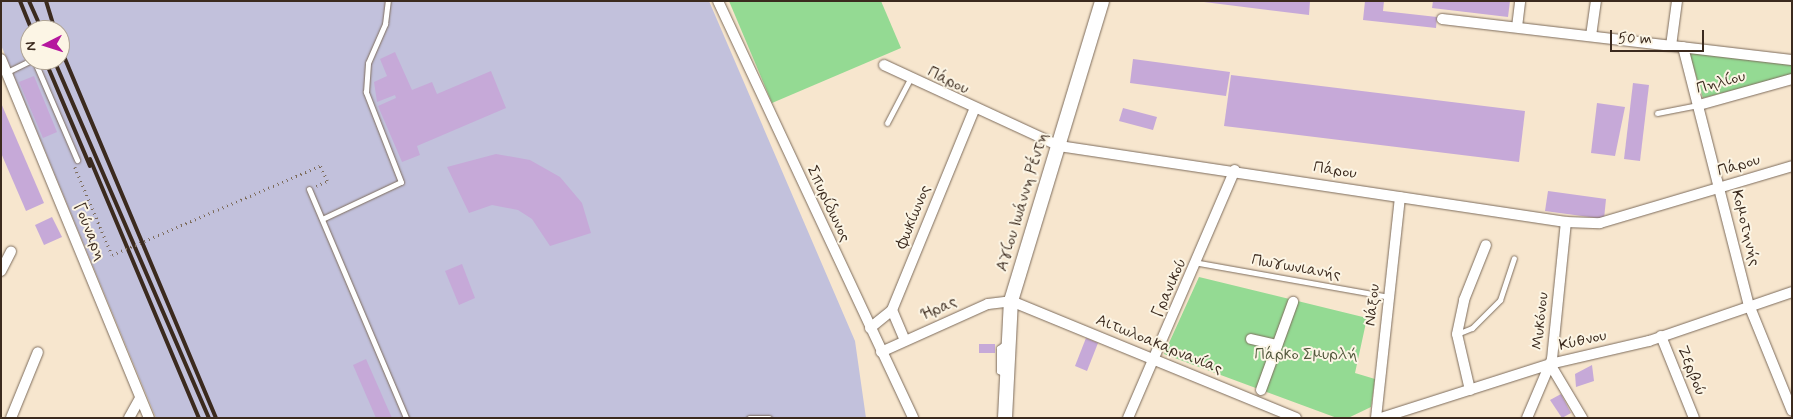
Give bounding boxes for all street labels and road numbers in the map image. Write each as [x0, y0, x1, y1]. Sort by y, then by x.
street label: Πάρου [924, 63, 972, 99]
street label: Πηλίου [1694, 67, 1748, 99]
street label: Αγίου Ιωάννη Ρέντη [993, 130, 1053, 274]
street label: Πάρου [1715, 151, 1763, 181]
street label: Πάρου [1312, 158, 1358, 184]
street label: Σπυρίδωνος [802, 163, 854, 245]
street label: Φωκίωνος [893, 182, 935, 252]
street label: Κομοτηνής [1726, 188, 1764, 268]
street label: Γούναρη [69, 200, 109, 264]
street label: Πωγωνιανής [1250, 251, 1342, 285]
street label: Γρανικού [1148, 255, 1192, 321]
street label: Νάξου [1361, 283, 1385, 327]
street label: Μυκόνου [1528, 291, 1554, 351]
street label: Ήρας [918, 293, 960, 325]
street label: Αιτωλοακαρνανίας [1093, 311, 1225, 379]
street label: Κύθνου [1557, 326, 1609, 356]
street label: Ζερβού [1672, 343, 1710, 399]

